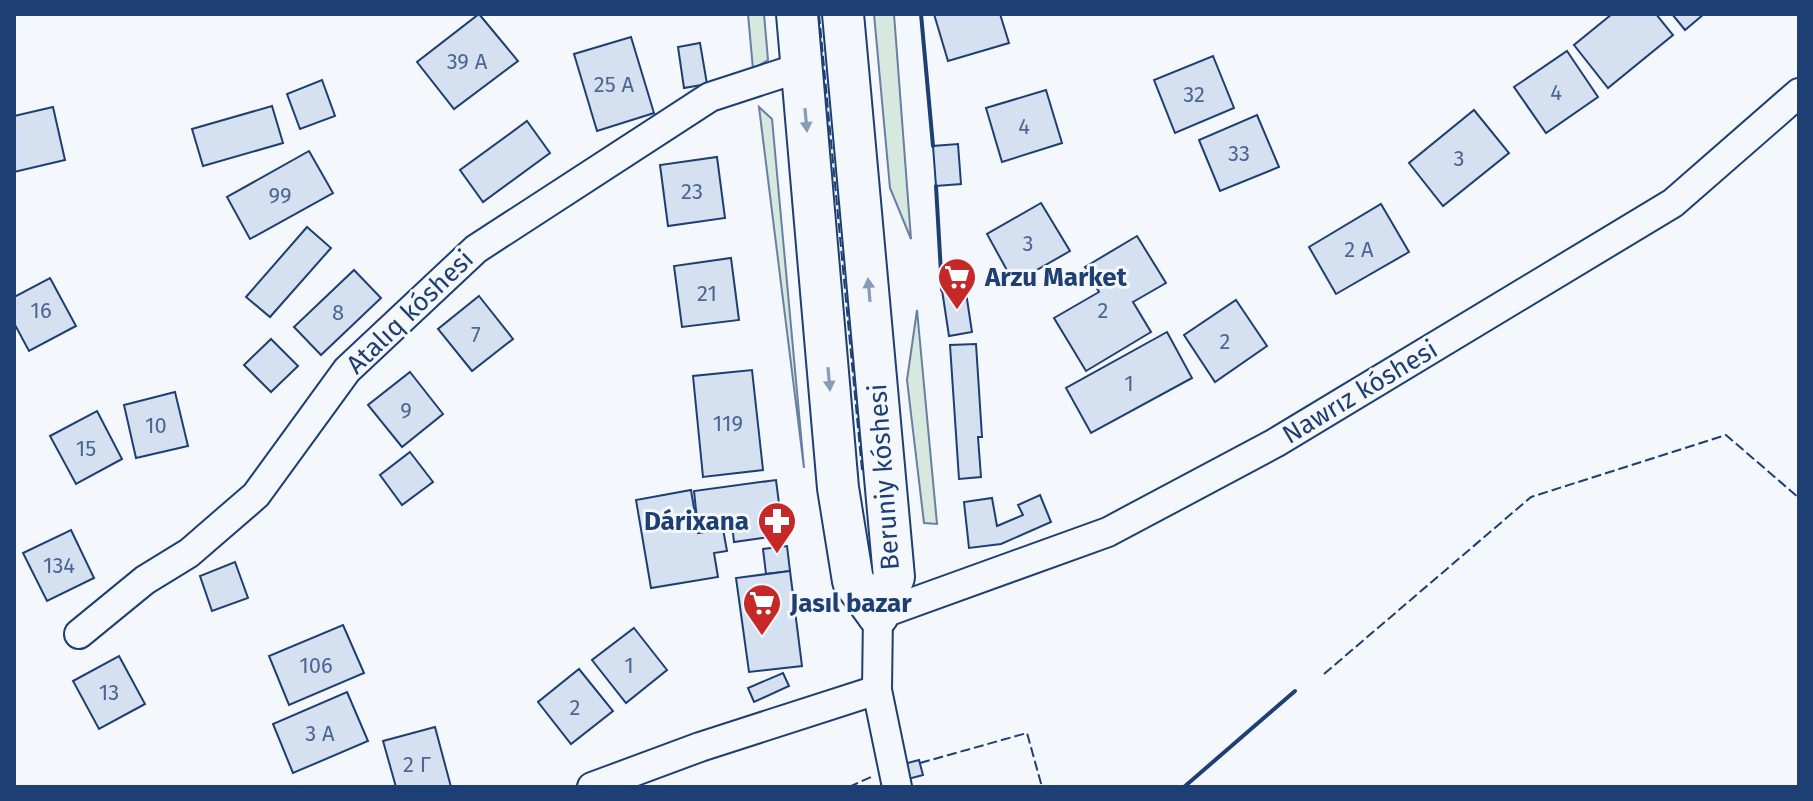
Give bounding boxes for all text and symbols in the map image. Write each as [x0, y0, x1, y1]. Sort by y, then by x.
house number: 39 А [447, 48, 488, 75]
house number: 25 А [594, 71, 635, 98]
house number: 4 [1550, 79, 1562, 106]
house number: 32 [1183, 81, 1205, 108]
one-way arrow [800, 108, 813, 133]
house number: 4 [1018, 113, 1030, 140]
house number: 33 [1228, 140, 1250, 167]
house number: 3 [1454, 145, 1464, 172]
house number: 23 [681, 178, 703, 205]
house number: 99 [268, 182, 292, 209]
house number: 3 [1023, 230, 1033, 257]
house number: 2 А [1344, 236, 1374, 263]
street label: Atalıq kóshesi [340, 244, 480, 380]
supermarket icon: Arzu Market [936, 256, 978, 311]
place label: Arzu Market [984, 262, 1128, 293]
one-way arrow [862, 277, 875, 302]
house number: 21 [697, 280, 717, 307]
house number: 16 [30, 297, 52, 324]
house number: 2 [1098, 297, 1108, 324]
house number: 8 [332, 299, 344, 326]
house number: 7 [471, 321, 481, 348]
house number: 2 [1220, 328, 1230, 355]
street label: Nawrız kóshesi [1277, 334, 1443, 450]
one-way arrow [823, 367, 836, 392]
house number: 1 [1124, 370, 1134, 397]
street label: Beruniy kóshesi [862, 383, 906, 571]
house number: 9 [400, 397, 412, 424]
house number: 119 [713, 410, 743, 437]
house number: 10 [145, 412, 167, 439]
house number: 15 [76, 435, 96, 462]
pharmacy icon: Dárixana [756, 500, 798, 555]
place label: Dárixana [644, 506, 749, 537]
house number: 134 [43, 552, 75, 579]
supermarket icon: Jasıl bazar [741, 582, 783, 637]
place label: Jasıl bazar [789, 588, 912, 619]
house number: 106 [299, 652, 333, 679]
house number: 1 [624, 652, 634, 679]
house number: 13 [99, 679, 119, 706]
house number: 2 [570, 694, 580, 721]
house number: 3 А [305, 720, 335, 747]
house number: 2 Г [403, 751, 431, 778]

